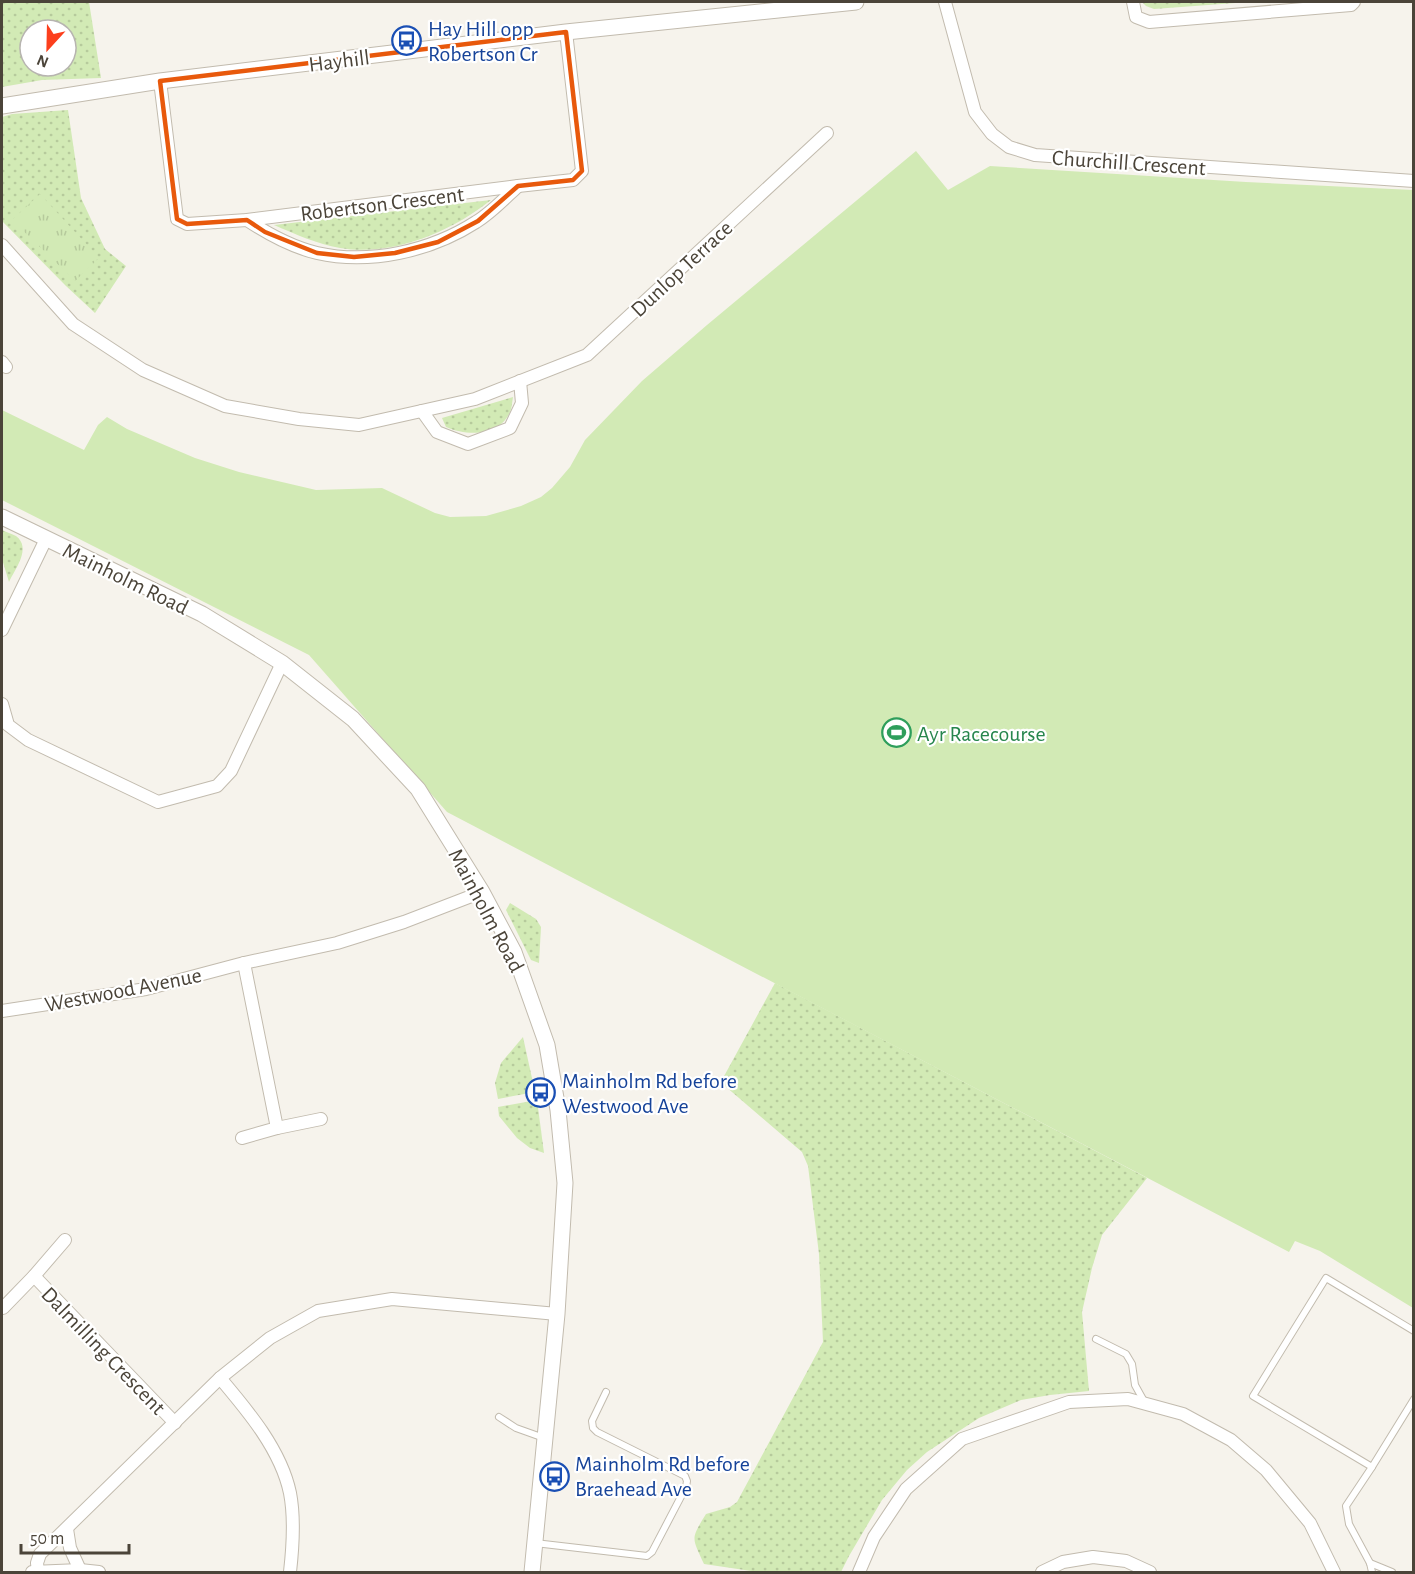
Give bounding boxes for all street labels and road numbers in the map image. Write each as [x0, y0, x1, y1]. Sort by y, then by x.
street label: Hayhill [307, 46, 371, 76]
street label: Churchill Crescent [1051, 147, 1207, 179]
street label: Robertson Crescent [299, 183, 465, 225]
street label: Dunlop Terrace [627, 216, 737, 321]
street label: Mainholm Road [59, 539, 192, 619]
street label: Mainholm Road [444, 845, 528, 976]
street label: Westwood Avenue [43, 964, 203, 1016]
street label: Dalmilling Crescent [37, 1283, 170, 1419]

